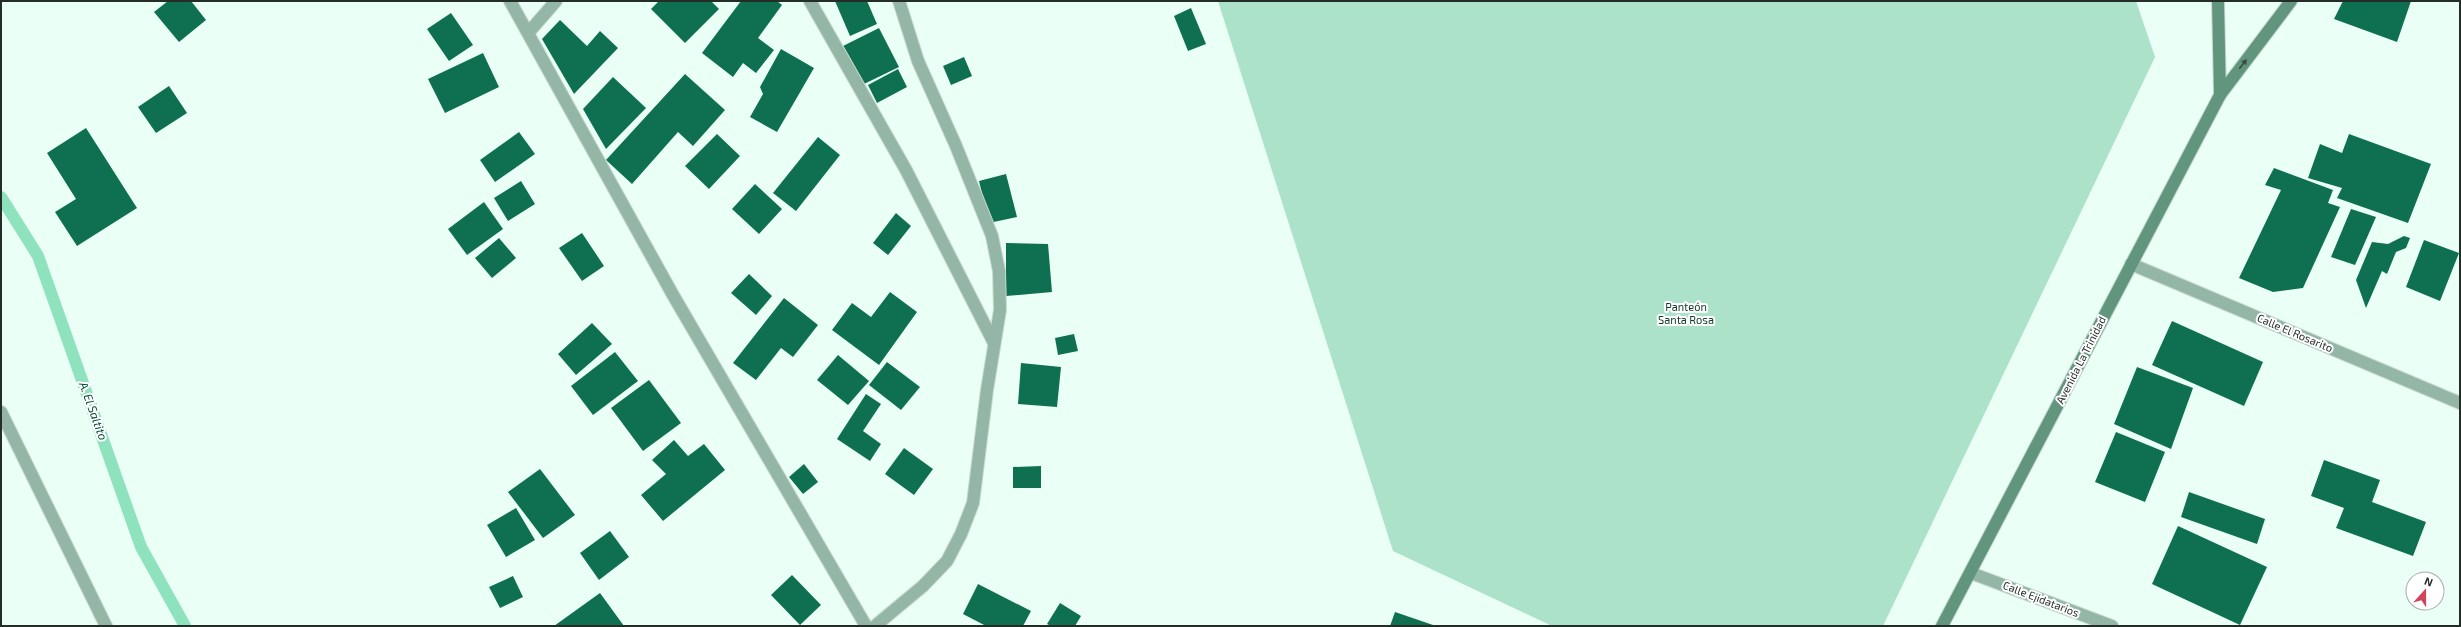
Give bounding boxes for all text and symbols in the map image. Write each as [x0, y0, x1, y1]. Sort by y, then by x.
one-way arrow [2239, 59, 2247, 69]
park label: Panteón Santa Rosa [1658, 300, 1714, 326]
street label: Calle El Rosarito [2255, 311, 2335, 354]
street label: Avenida La Trinidad [2053, 314, 2108, 406]
water label: A. El Saltito [77, 379, 111, 442]
north arrow [2405, 571, 2445, 611]
text: N [2423, 574, 2435, 589]
street label: Calle Ejidatarios [2001, 578, 2081, 620]

